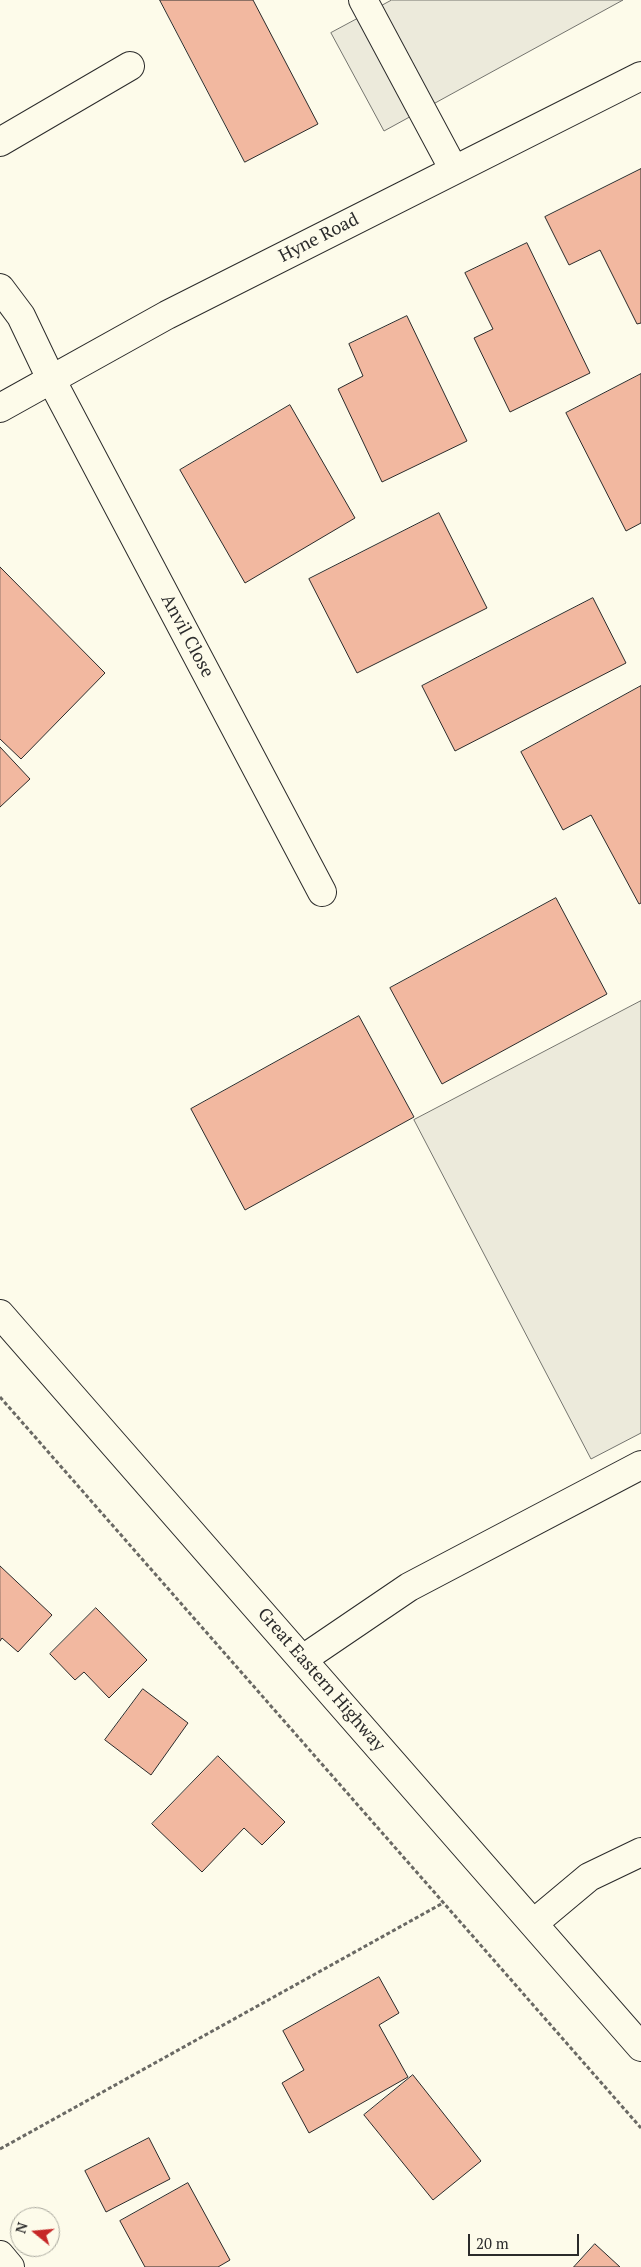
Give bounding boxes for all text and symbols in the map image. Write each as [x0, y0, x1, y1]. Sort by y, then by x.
street label: Hyne Road [276, 209, 362, 267]
street label: Anvil Close [156, 591, 218, 681]
street label: Great Eastern Highway [253, 1604, 389, 1756]
north arrow [10, 2207, 60, 2257]
text: N [10, 2220, 32, 2236]
scale bar [471, 2224, 582, 2256]
text: 20 m [476, 2233, 509, 2253]

